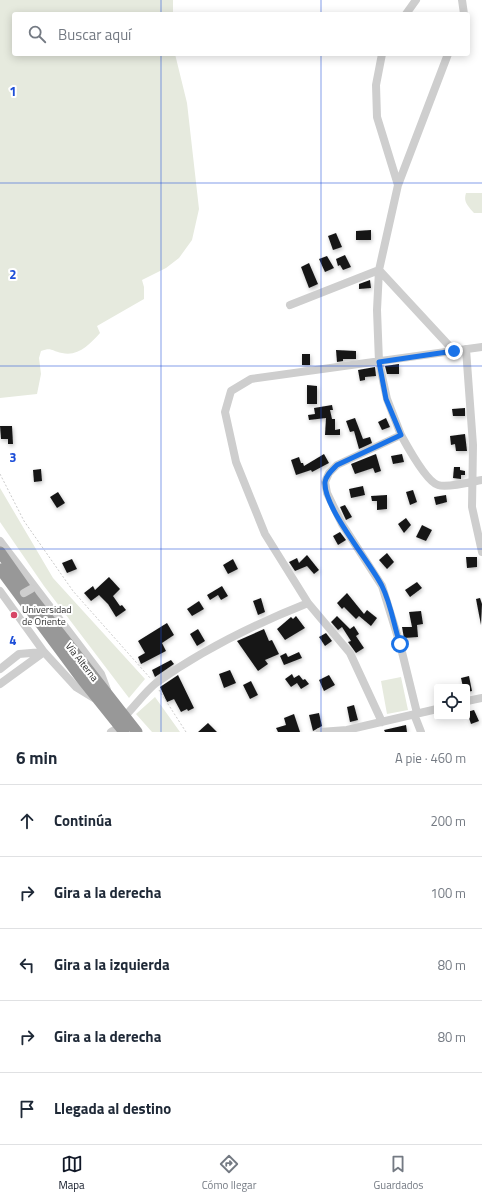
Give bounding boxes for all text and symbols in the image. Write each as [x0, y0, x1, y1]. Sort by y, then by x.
search box [12, 12, 470, 56]
icon: search [26, 23, 48, 45]
text: Buscar aquí [58, 23, 131, 46]
text: 1 [9, 81, 17, 101]
text: 2 [9, 264, 17, 284]
route end [445, 342, 463, 360]
text: 3 [9, 447, 17, 467]
place label: Universidad de Oriente [22, 602, 72, 629]
marker: Universidad de Oriente [9, 610, 19, 620]
text: 4 [9, 630, 17, 650]
route start [391, 635, 409, 653]
street label: Vía Alterna [62, 639, 102, 685]
map controls [434, 684, 470, 720]
button: locate [434, 684, 470, 720]
text: 6 min [16, 745, 57, 771]
text: A pie · 460 m [395, 748, 466, 768]
text: Continúa [54, 809, 112, 832]
icon: ahead [16, 810, 38, 832]
text: 200 m [430, 811, 466, 831]
text: Gira a la derecha [54, 881, 161, 904]
icon: right [16, 882, 38, 904]
text: 100 m [430, 883, 466, 903]
text: Gira a la izquierda [54, 953, 170, 976]
icon: left [16, 954, 38, 976]
text: 80 m [438, 955, 466, 975]
text: Gira a la derecha [54, 1025, 161, 1048]
icon: right [16, 1026, 38, 1048]
text: 80 m [438, 1027, 466, 1047]
text: Llegada al destino [54, 1097, 171, 1120]
icon: arrive [16, 1098, 38, 1120]
tab: Mapa [59, 1153, 85, 1193]
tab: Cómo llegar [202, 1153, 256, 1193]
tab: Guardados [374, 1153, 423, 1193]

